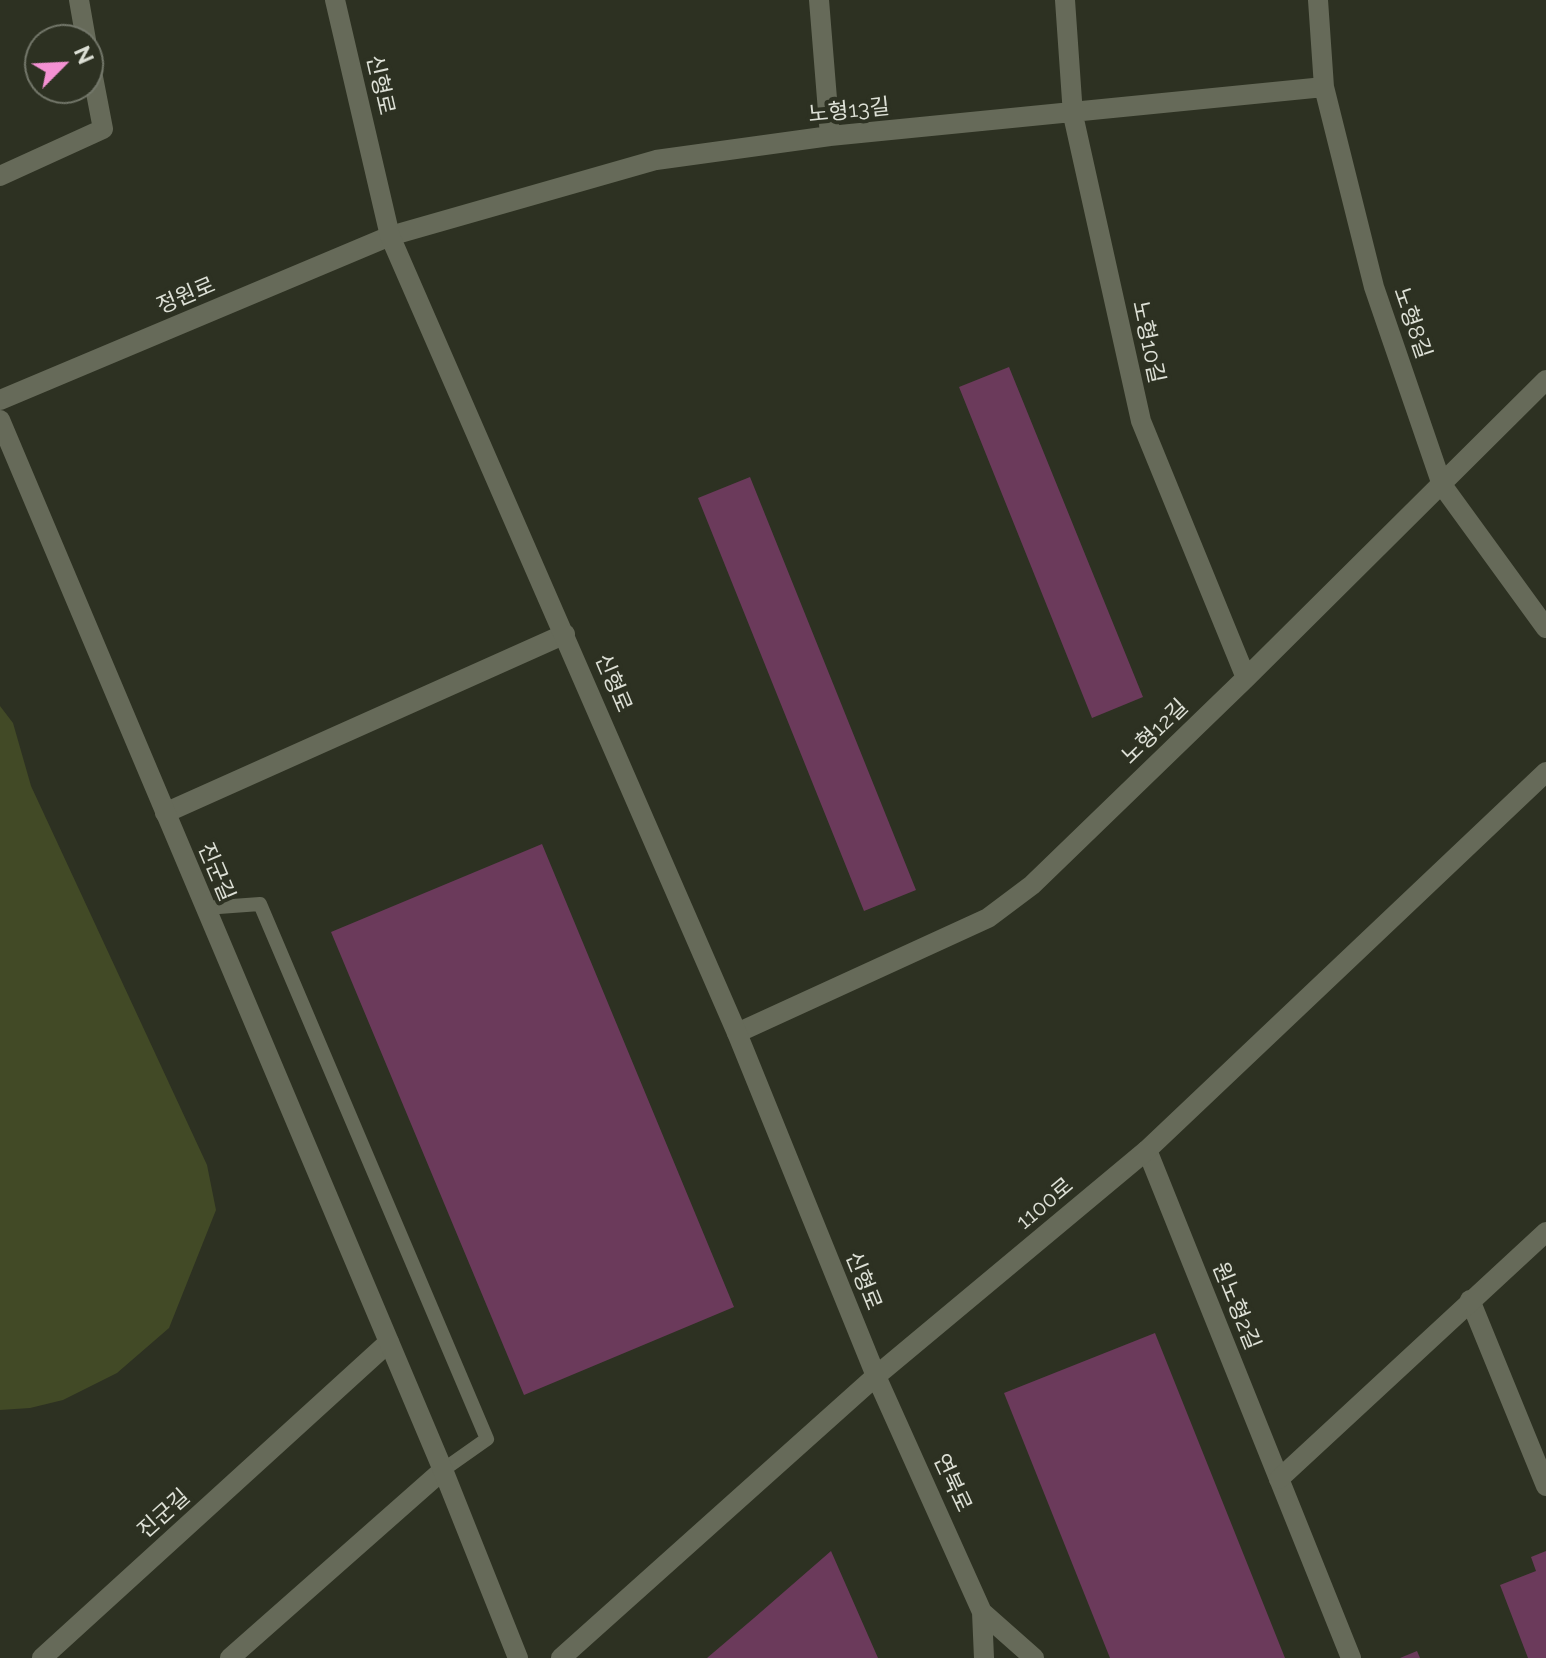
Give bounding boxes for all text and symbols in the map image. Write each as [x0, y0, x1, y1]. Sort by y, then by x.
north arrow [24, 24, 104, 104]
text: N [69, 42, 99, 68]
street label: 신형로 [360, 52, 400, 118]
street label: 노형13길 [807, 94, 891, 128]
street label: 정원로 [153, 272, 219, 320]
street label: 노형8길 [1388, 284, 1436, 362]
street label: 노형10길 [1126, 298, 1170, 386]
street label: 신형로 [589, 650, 637, 716]
street label: 노형12길 [1116, 694, 1194, 770]
street label: 진군길 [192, 839, 240, 905]
street label: 1100로 [1011, 1173, 1079, 1235]
street label: 신형로 [839, 1248, 887, 1314]
street label: 원노형2길 [1206, 1258, 1266, 1354]
street label: 연북로 [927, 1450, 977, 1516]
street label: 진군길 [133, 1484, 195, 1544]

